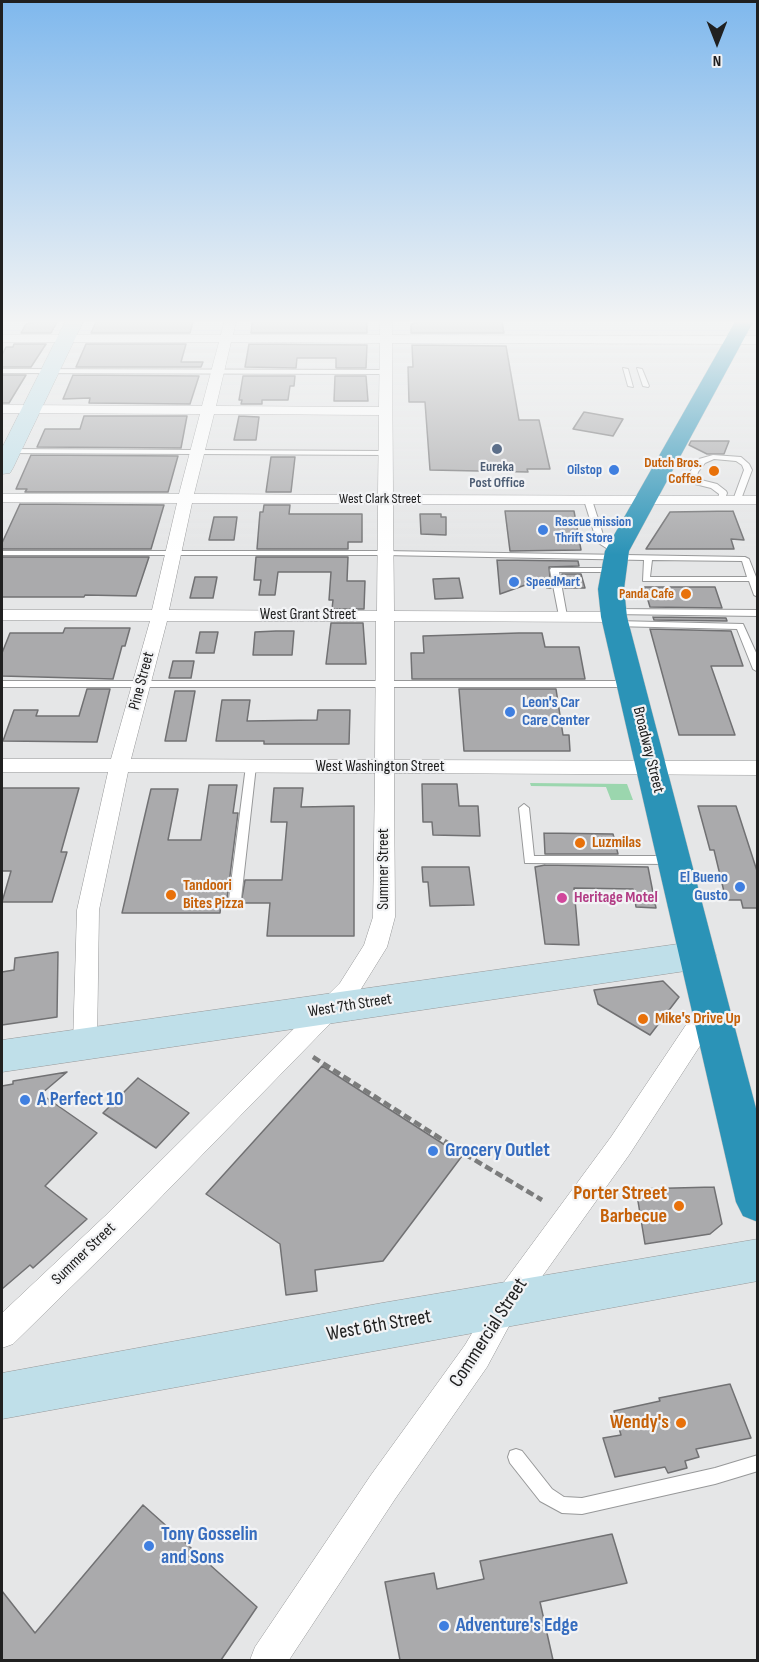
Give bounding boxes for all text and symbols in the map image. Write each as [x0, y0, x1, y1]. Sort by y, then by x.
north arrow [687, 12, 747, 72]
text: N [713, 51, 721, 70]
marker: Eureka Post Office [490, 442, 504, 456]
place label: Dutch Bros. Coffee [644, 455, 702, 488]
place label: Eureka Post Office [469, 459, 525, 491]
place label: Oilstop [567, 462, 602, 478]
marker: Oilstop [607, 463, 621, 477]
marker: Dutch Bros. Coffee [707, 464, 721, 478]
street label: West Clark Street [339, 491, 421, 507]
place label: Rescue mission Thrift Store [555, 514, 631, 546]
marker: Rescue mission Thrift Store [536, 523, 550, 537]
place label: SpeedMart [526, 574, 580, 590]
marker: SpeedMart [507, 575, 521, 589]
place label: Panda Cafe [619, 586, 674, 602]
marker: Panda Cafe [679, 587, 693, 601]
street label: West Grant Street [260, 605, 356, 625]
street label: Pine Street [125, 650, 159, 712]
place label: Leon's Car Care Center [522, 693, 590, 731]
marker: Leon's Car Care Center [503, 705, 517, 719]
street label: Broadway Street [628, 705, 668, 795]
street label: West Washington Street [315, 757, 445, 777]
street label: Summer Street [374, 828, 394, 910]
place label: Luzmilas [592, 833, 641, 853]
marker: Luzmilas [573, 836, 587, 850]
place label: El Bueno Gusto [680, 868, 728, 906]
place label: Tandoori Bites Pizza [183, 876, 244, 914]
marker: El Bueno Gusto [733, 880, 747, 894]
marker: Tandoori Bites Pizza [164, 888, 178, 902]
place label: Heritage Motel [574, 888, 658, 908]
marker: Heritage Motel [555, 891, 569, 905]
street label: West 7th Street [307, 990, 393, 1022]
place label: Mike's Drive Up [655, 1009, 741, 1029]
marker: Mike's Drive Up [636, 1012, 650, 1026]
place label: A Perfect 10 [37, 1088, 124, 1112]
marker: A Perfect 10 [18, 1093, 32, 1107]
place label: Grocery Outlet [445, 1139, 550, 1163]
marker: Grocery Outlet [426, 1144, 440, 1158]
place label: Porter Street Barbecue [573, 1182, 667, 1229]
marker: Porter Street Barbecue [672, 1199, 686, 1213]
street label: Summer Street [48, 1219, 120, 1289]
street label: Commercial Street [445, 1274, 533, 1392]
street label: West 6th Street [325, 1305, 433, 1347]
place label: Wendy's [610, 1411, 669, 1435]
marker: Wendy's [674, 1416, 688, 1430]
place label: Tony Gosselin and Sons [161, 1523, 258, 1570]
marker: Tony Gosselin and Sons [142, 1539, 156, 1553]
place label: Adventure's Edge [456, 1614, 578, 1638]
marker: Adventure's Edge [437, 1619, 451, 1633]

